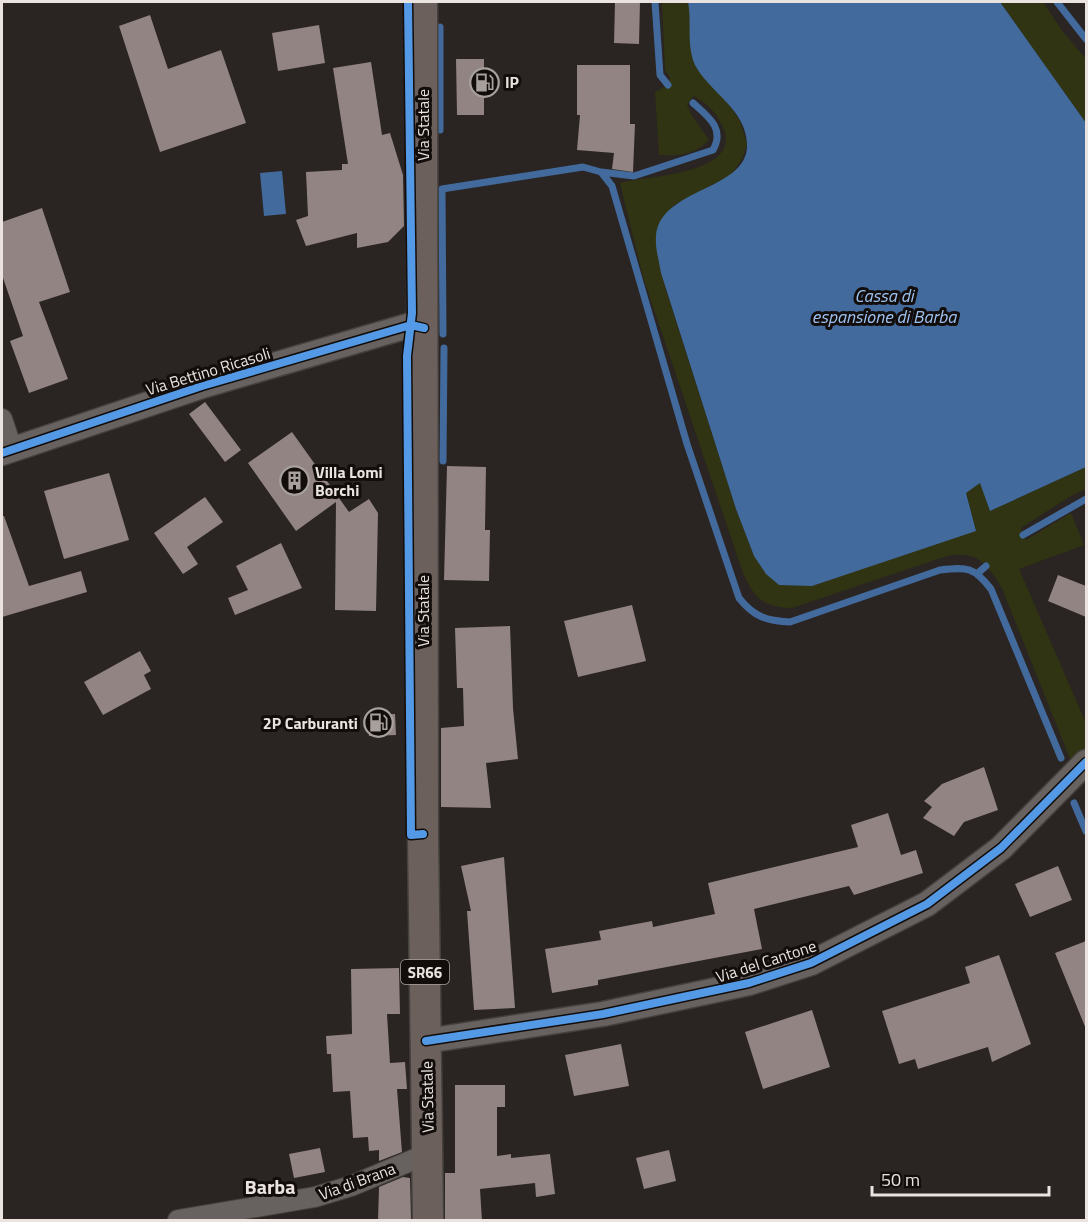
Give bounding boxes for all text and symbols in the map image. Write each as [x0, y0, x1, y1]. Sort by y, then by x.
fuel station icon: IP [468, 66, 500, 98]
place label: IP [505, 70, 520, 94]
street label: Via Statale [411, 89, 435, 161]
water label: Cassa di espansione di Barba [812, 282, 957, 330]
street label: Via Bettino Ricasoli [143, 341, 273, 401]
place label: Villa Lomi Borchi [315, 460, 383, 502]
building icon: Villa Lomi Borchi [278, 465, 310, 497]
street label: Via Statale [411, 575, 435, 647]
fuel station icon: 2P Carburanti [363, 707, 395, 739]
place label: 2P Carburanti [263, 711, 358, 735]
street label: Via del Cantone [713, 933, 819, 989]
road number: SR66 [401, 960, 449, 984]
street label: Via Statale [414, 1061, 440, 1133]
street label: Via di Brana [315, 1156, 399, 1206]
scale bar [872, 1159, 1049, 1197]
text: 50 m [881, 1166, 920, 1193]
district label: Barba [245, 1171, 295, 1202]

